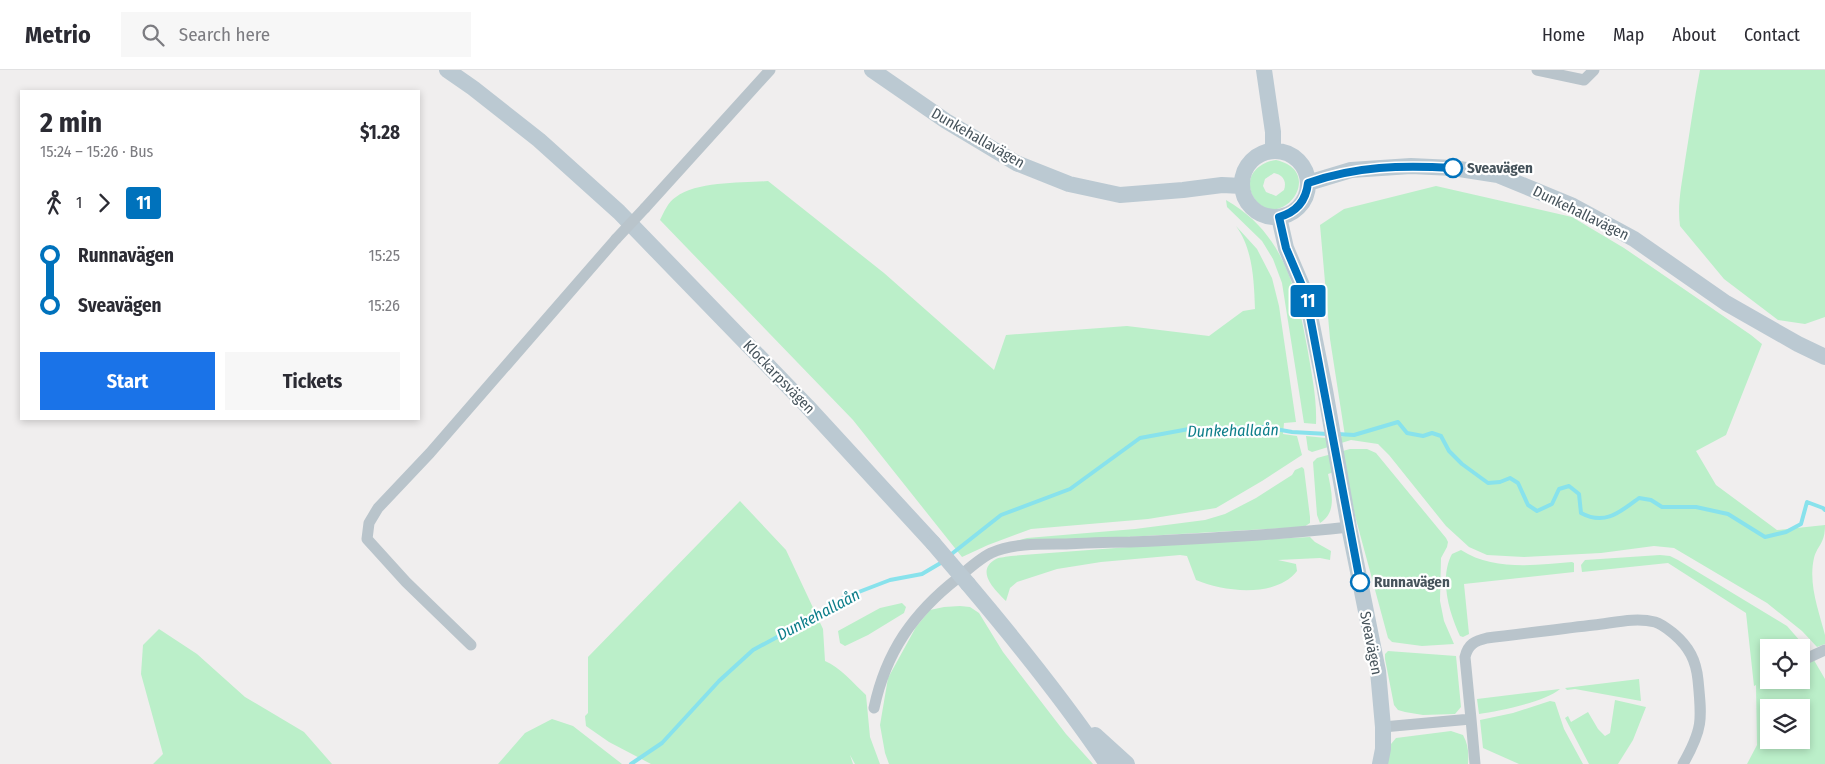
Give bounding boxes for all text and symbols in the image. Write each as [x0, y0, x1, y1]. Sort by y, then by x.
search box [121, 12, 471, 57]
text: Metrio [25, 21, 91, 49]
icon: search [139, 21, 167, 49]
text: Search here [179, 23, 270, 46]
text: Home [1542, 24, 1585, 46]
text: Map [1613, 24, 1644, 46]
text: About [1672, 24, 1716, 46]
text: Contact [1744, 24, 1800, 46]
street label: Dunkehallavägen [928, 104, 1028, 172]
text: 2 min [40, 106, 102, 139]
text: $1.28 [360, 121, 400, 144]
text: 15:24 – 15:26 · Bus [40, 142, 153, 161]
marker: Sveavägen [1443, 158, 1463, 178]
place label: Sveavägen [1467, 159, 1533, 177]
street label: Dunkehallavägen [1530, 182, 1632, 244]
icon: walk [40, 189, 68, 217]
icon: forward [90, 189, 118, 217]
text: 11 [136, 192, 151, 214]
text: 1 [76, 193, 82, 212]
text: Runnavägen [78, 244, 174, 267]
text: 15:25 [369, 246, 400, 265]
line badge: 11 [1286, 285, 1330, 317]
text: 11 [1301, 290, 1315, 312]
text: Sveavägen [78, 294, 162, 317]
text: 15:26 [368, 296, 400, 315]
street label: Klockarpsvägen [739, 336, 819, 418]
button: Start [40, 352, 215, 410]
button: Tickets [225, 352, 400, 410]
water label: Dunkehallaån [1187, 420, 1279, 441]
marker: Runnavägen [1350, 572, 1370, 592]
place label: Runnavägen [1374, 573, 1450, 591]
water label: Dunkehallaån [773, 585, 863, 644]
street label: Sveavägen [1356, 610, 1386, 676]
map controls [1760, 639, 1810, 749]
button: locate [1760, 639, 1810, 689]
button: layers [1760, 699, 1810, 749]

